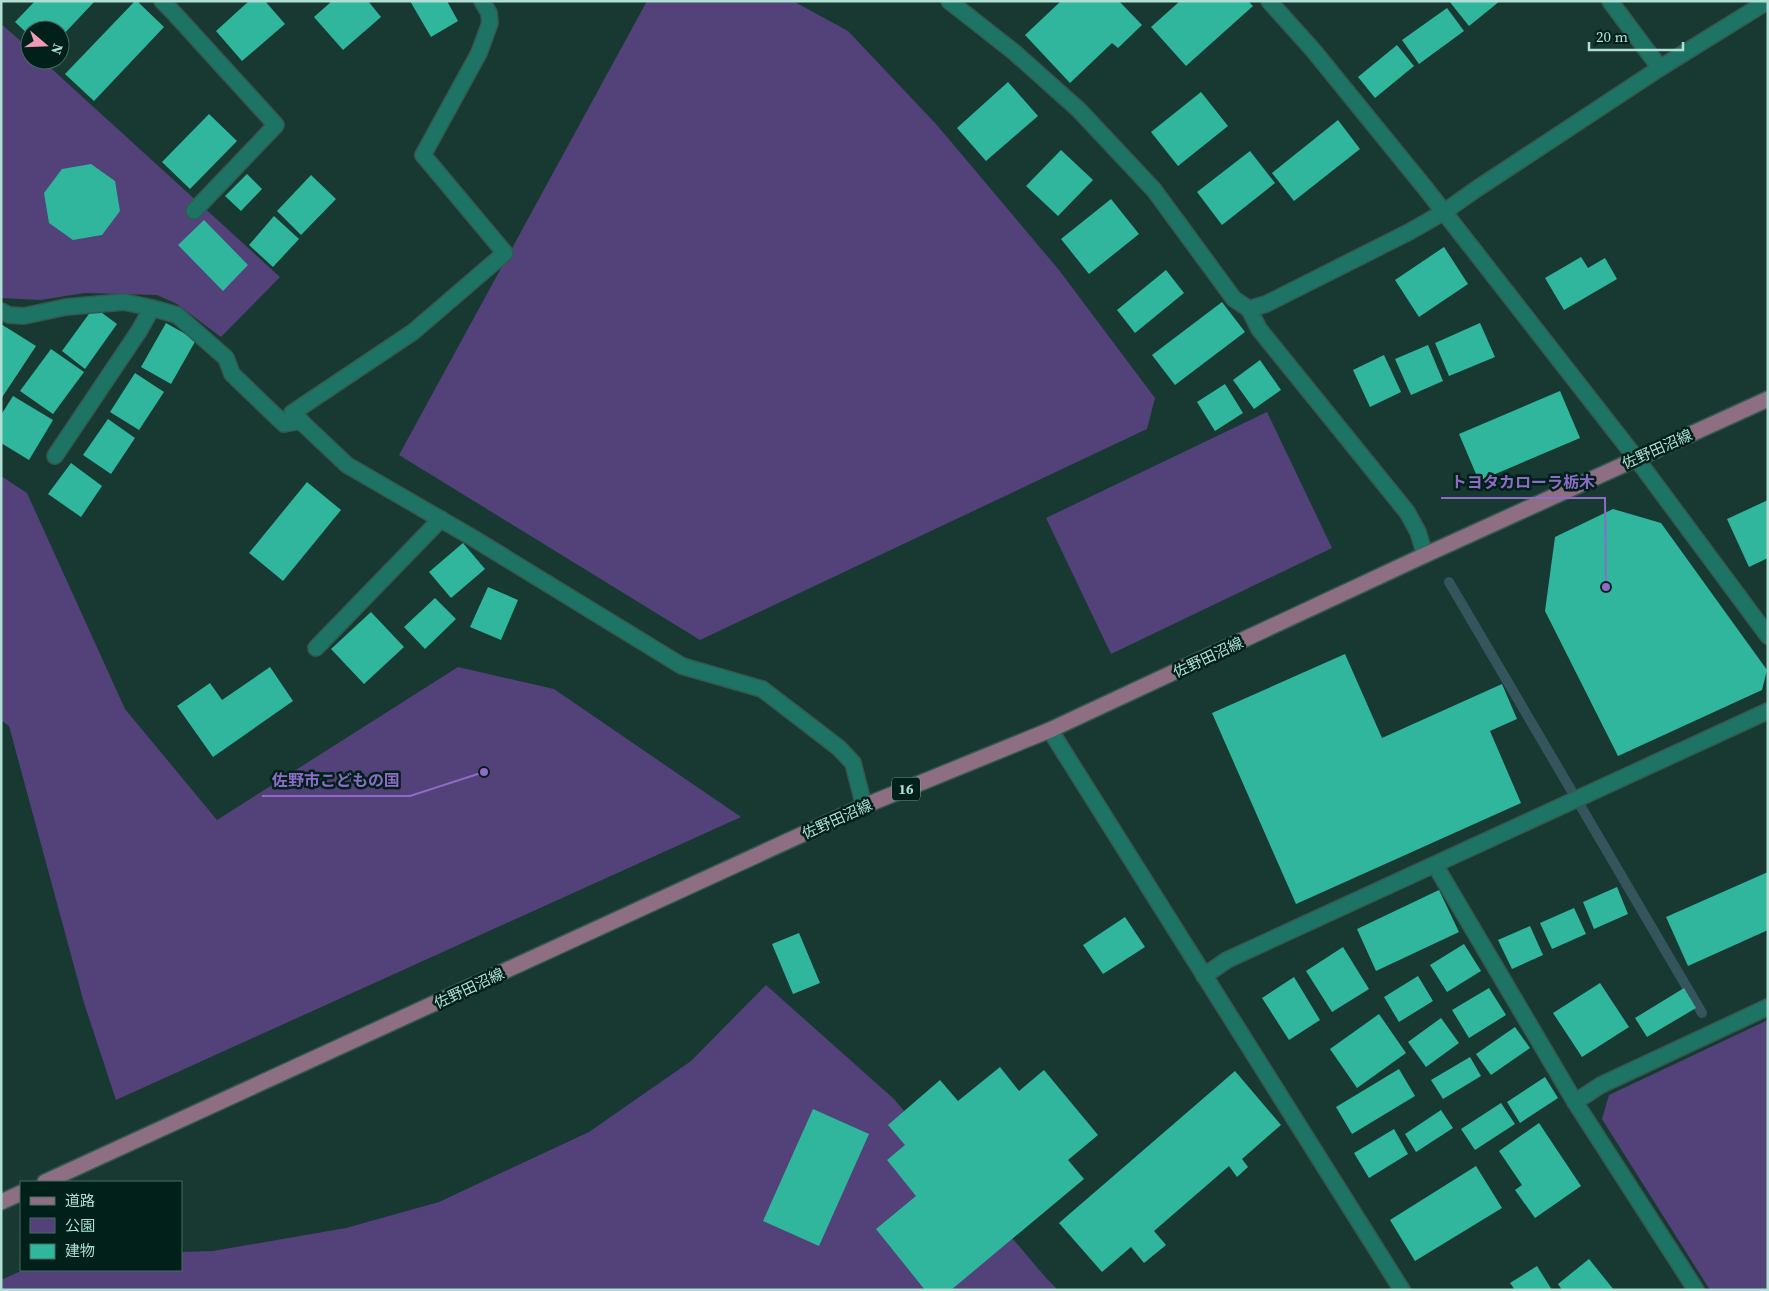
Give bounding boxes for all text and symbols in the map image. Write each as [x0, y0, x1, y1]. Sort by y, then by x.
north arrow [20, 20, 70, 70]
scale bar [1589, 20, 1683, 52]
text: 20 m [1596, 26, 1628, 47]
text: N [46, 41, 68, 57]
street label: 佐野田沼線 [1618, 424, 1696, 474]
callout: トヨタカローラ栃木 [1441, 467, 1605, 498]
text: トヨタカローラ栃木 [1451, 471, 1595, 493]
street label: 佐野田沼線 [1170, 632, 1246, 682]
callout: 佐野市こどもの国 [262, 765, 410, 796]
text: 佐野市こどもの国 [271, 769, 400, 791]
road number: 16 [892, 778, 920, 801]
street label: 佐野田沼線 [798, 794, 876, 844]
street label: 佐野田沼線 [431, 963, 507, 1013]
legend [20, 1181, 182, 1271]
text: 道路 [65, 1190, 95, 1211]
text: 公園 [65, 1215, 95, 1236]
text: 建物 [65, 1240, 95, 1261]

